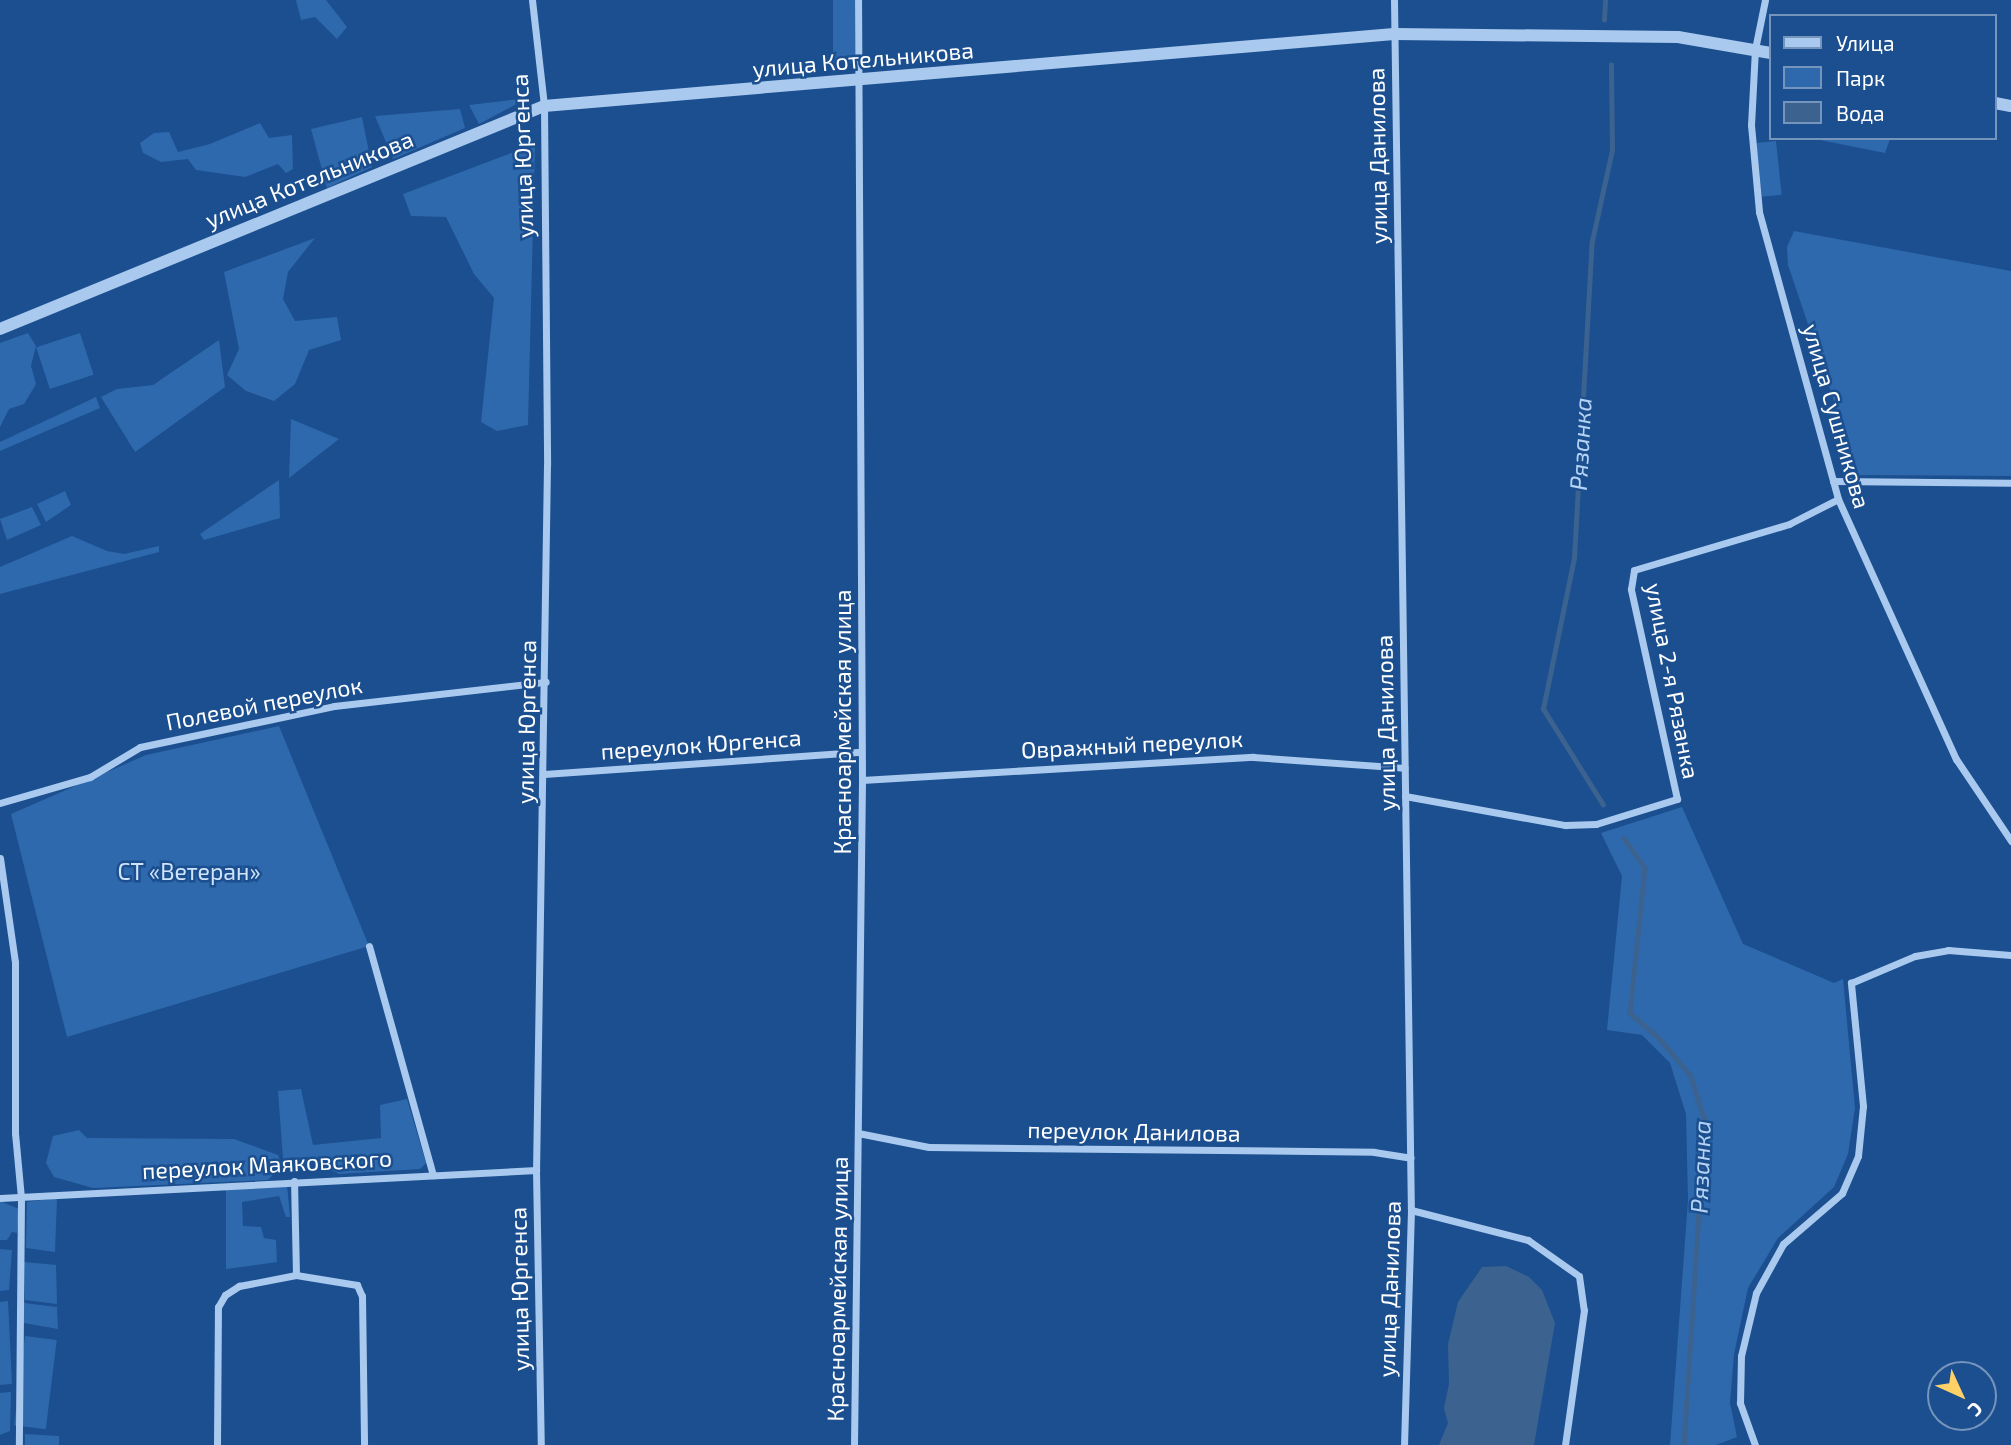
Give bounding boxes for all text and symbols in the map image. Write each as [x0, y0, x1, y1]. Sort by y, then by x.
legend [1770, 14, 1997, 140]
text: Улица [1836, 30, 1895, 55]
street label: улица Котельникова [751, 36, 975, 82]
text: Парк [1836, 65, 1885, 90]
street label: улица Данилова [1362, 68, 1392, 244]
street label: улица Юргенса [505, 73, 539, 239]
text: Вода [1836, 100, 1885, 125]
street label: улица Котельникова [201, 125, 417, 233]
street label: улица Сушникова [1797, 321, 1877, 511]
water label: Рязанка [1563, 397, 1597, 491]
street label: улица 2-я Рязанка [1640, 581, 1706, 781]
street label: Красноармейская улица [828, 589, 856, 855]
street label: улица Данилова [1370, 635, 1400, 811]
street label: улица Юргенса [511, 640, 541, 804]
street label: Полевой переулок [163, 670, 365, 736]
street label: переулок Юргенса [600, 723, 802, 765]
street label: Овражный переулок [1020, 724, 1244, 764]
park label: СТ «Ветеран» [117, 857, 261, 885]
street label: переулок Данилова [1027, 1115, 1241, 1147]
water label: Рязанка [1684, 1120, 1716, 1214]
street label: переулок Маяковского [141, 1144, 393, 1184]
street label: Красноармейская улица [821, 1156, 853, 1422]
street label: улица Данилова [1372, 1200, 1406, 1378]
street label: улица Юргенса [504, 1207, 534, 1371]
north arrow [1927, 1361, 1997, 1431]
text: С [1964, 1398, 1988, 1422]

